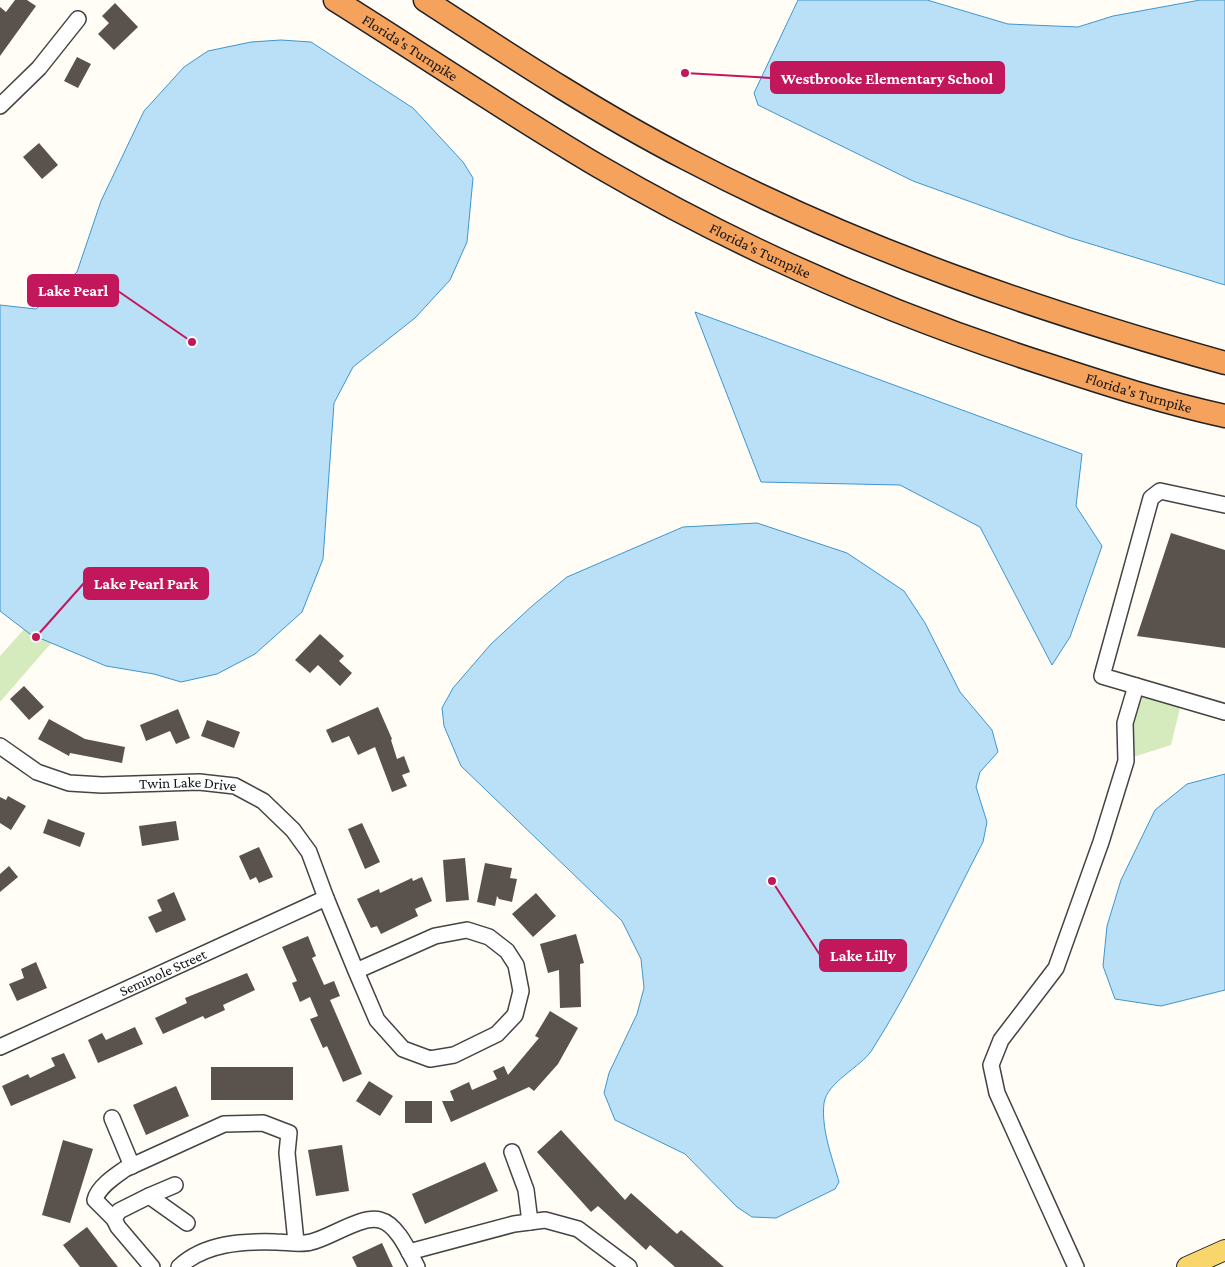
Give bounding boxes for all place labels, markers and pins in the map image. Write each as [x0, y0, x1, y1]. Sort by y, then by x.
callout: Westbrooke Elementary School [771, 62, 1004, 93]
callout: Lake Pearl [28, 275, 118, 306]
callout: Lake Pearl Park [84, 568, 208, 599]
callout: Lake Lilly [820, 940, 906, 971]

